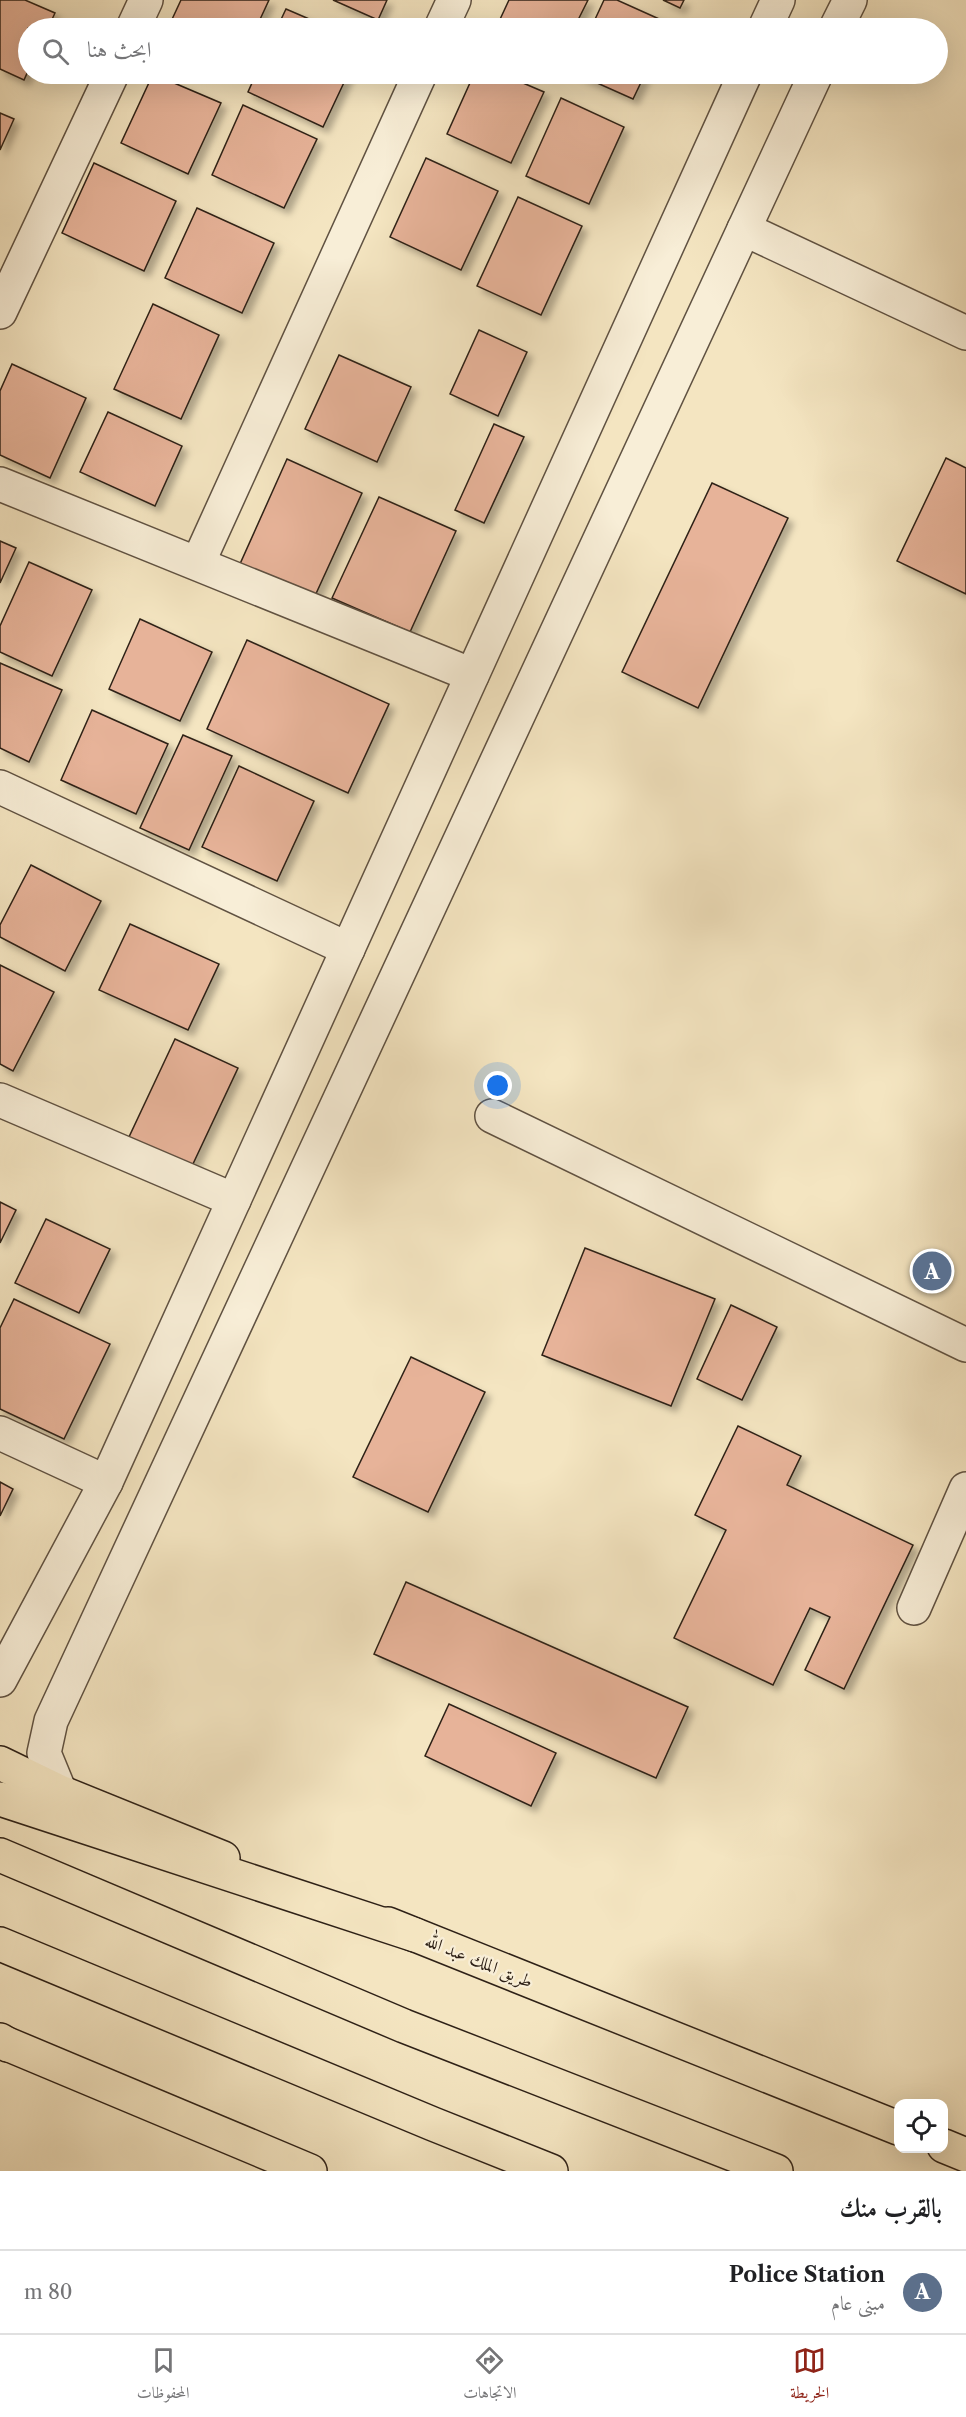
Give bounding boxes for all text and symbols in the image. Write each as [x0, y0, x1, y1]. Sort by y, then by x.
search box [18, 18, 948, 84]
icon: search [39, 35, 72, 68]
text: ابحث هنا [87, 36, 152, 63]
your location [483, 1071, 512, 1100]
pin: A [912, 1248, 952, 1294]
street label: طريق الملك عبد الله [421, 1927, 537, 1994]
map controls [894, 2099, 948, 2153]
button: locate [894, 2099, 948, 2153]
text: بالقرب منك [839, 2192, 942, 2224]
text: Police Station [729, 2261, 885, 2288]
text: 80 m [24, 2280, 73, 2304]
text: A [915, 2280, 930, 2304]
text: مبنى عام [831, 2291, 885, 2315]
tab: المحفوظات [137, 2344, 190, 2408]
tab: الاتجاهات [463, 2344, 517, 2408]
tab: الخريطة [790, 2344, 829, 2408]

